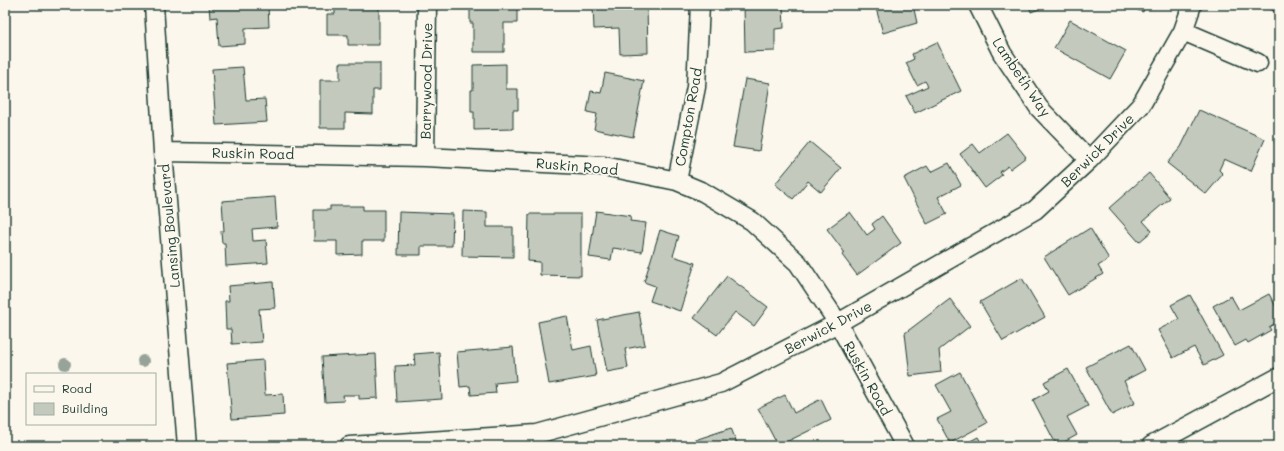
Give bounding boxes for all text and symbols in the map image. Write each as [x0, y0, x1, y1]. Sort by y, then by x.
street label: Barrywood Drive [415, 23, 437, 139]
street label: Lambeth Way [988, 34, 1056, 120]
street label: Compton Road [670, 66, 706, 168]
street label: Berwick Drive [1056, 109, 1138, 191]
street label: Ruskin Road [212, 143, 294, 163]
street label: Ruskin Road [535, 153, 619, 179]
street label: Lansing Boulevard [154, 163, 184, 289]
street label: Berwick Drive [781, 296, 875, 358]
street label: Ruskin Road [840, 337, 896, 419]
legend [26, 373, 156, 425]
text: Road [62, 380, 92, 396]
text: Building [62, 400, 108, 416]

